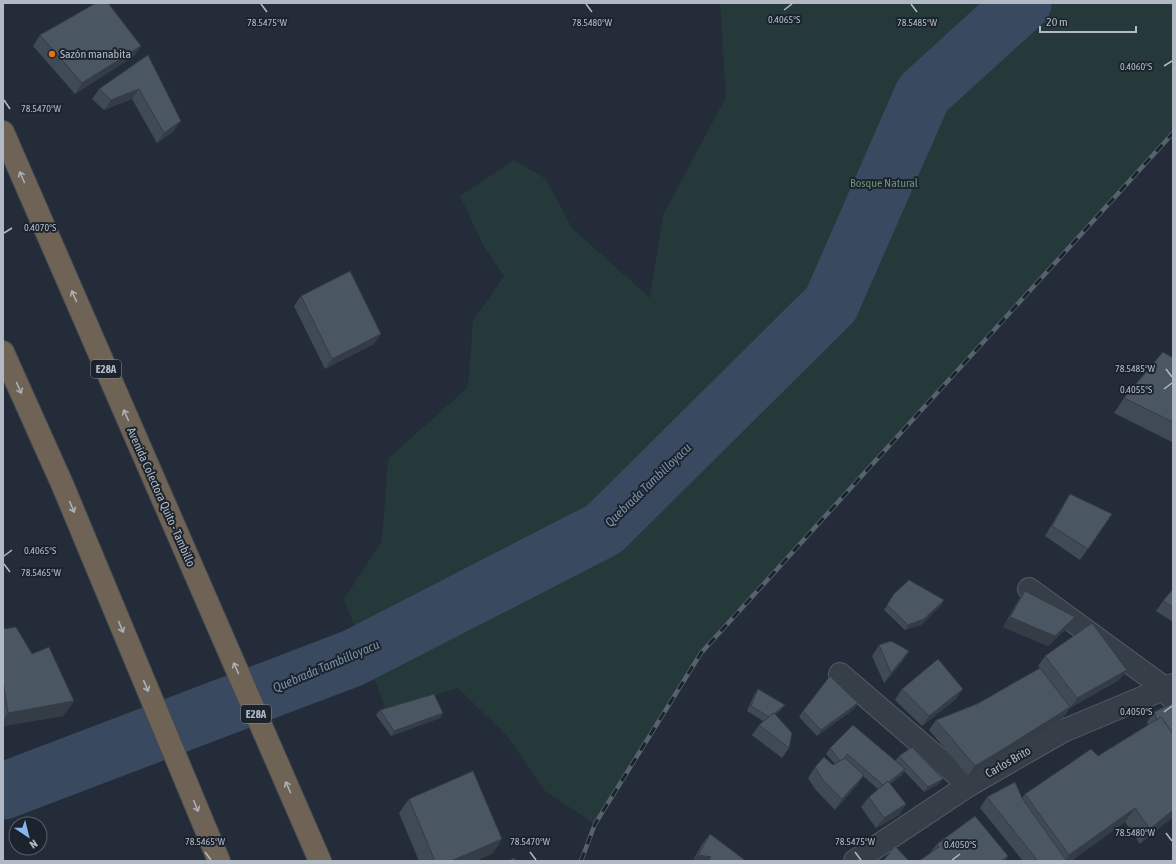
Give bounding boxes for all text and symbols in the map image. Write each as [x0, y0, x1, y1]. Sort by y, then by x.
scale bar [1040, 8, 1136, 34]
text: 0.4065°S [768, 14, 800, 25]
text: 20 m [1046, 15, 1068, 29]
text: 78.5475°W [247, 17, 288, 28]
text: 78.5480°W [572, 17, 613, 28]
text: 78.5485°W [897, 17, 938, 28]
place label: Sazón manabita [60, 47, 131, 61]
marker: Sazón manabita [47, 49, 57, 59]
text: 0.4060°S [1120, 61, 1152, 72]
text: 78.5470°W [21, 103, 62, 114]
one-way arrow [18, 171, 26, 183]
park label: Bosque Natural [850, 176, 919, 190]
text: 0.4070°S [24, 222, 56, 233]
one-way arrow [70, 290, 77, 302]
road number: E28A [91, 360, 121, 378]
text: 78.5485°W [1115, 363, 1156, 374]
one-way arrow [16, 382, 23, 394]
text: 0.4055°S [1120, 384, 1152, 395]
one-way arrow [122, 410, 129, 422]
street label: Avenida Colectora Quito - Tambillo [124, 425, 198, 569]
water label: Quebrada Tambilloyacu [602, 440, 694, 530]
one-way arrow [68, 500, 76, 512]
text: 0.4065°S [24, 545, 56, 556]
text: 78.5465°W [21, 567, 62, 578]
one-way arrow [118, 620, 126, 632]
water label: Quebrada Tambilloyacu [271, 637, 381, 695]
one-way arrow [232, 663, 239, 675]
one-way arrow [143, 680, 150, 692]
road number: E28A [241, 705, 271, 723]
text: 0.4050°S [1120, 706, 1152, 717]
street label: Carlos Brito [983, 743, 1033, 781]
one-way arrow [284, 782, 291, 794]
one-way arrow [193, 800, 200, 812]
north arrow [8, 816, 48, 856]
text: 78.5480°W [1115, 827, 1156, 838]
text: 78.5465°W [185, 836, 226, 847]
text: 78.5470°W [510, 836, 551, 847]
text: 78.5475°W [835, 836, 876, 847]
text: N [28, 837, 40, 851]
text: 0.4050°S [944, 839, 976, 850]

